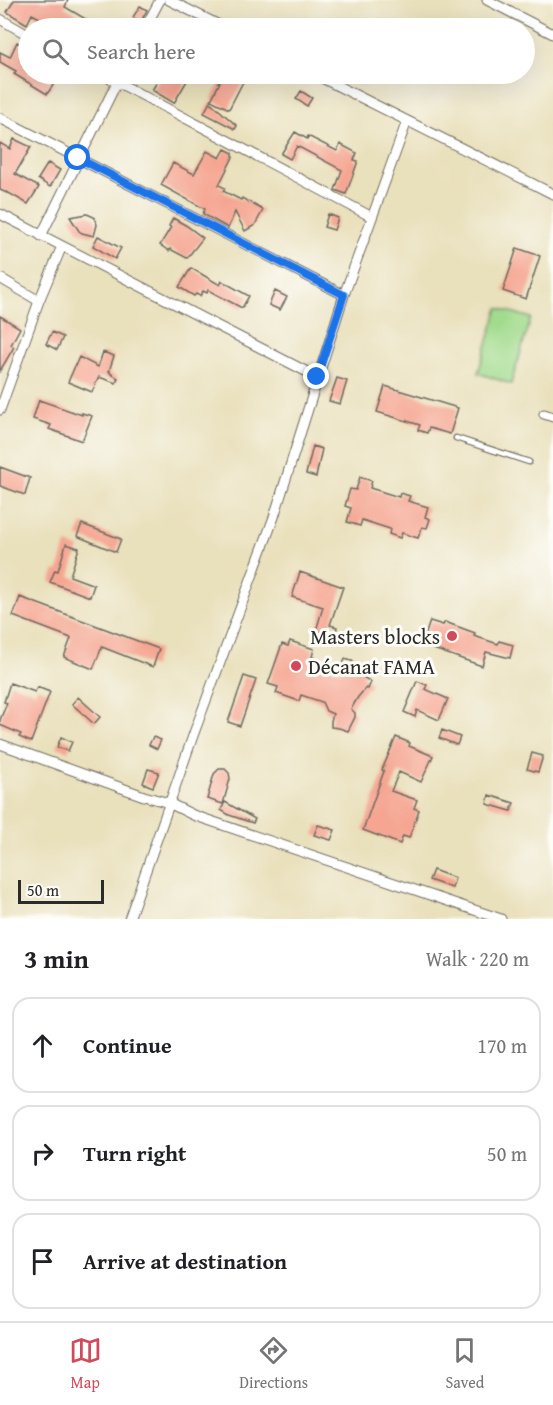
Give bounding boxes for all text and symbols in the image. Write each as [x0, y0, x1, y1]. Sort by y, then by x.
search box [18, 18, 535, 84]
icon: search [39, 35, 72, 68]
text: Search here [87, 35, 196, 67]
route start [64, 144, 90, 170]
route end [303, 363, 329, 389]
place label: Masters blocks [310, 621, 440, 652]
marker: Masters blocks [445, 629, 459, 643]
place label: Décanat FAMA [308, 651, 435, 682]
marker: Décanat FAMA [289, 659, 303, 673]
scale bar [18, 877, 104, 904]
text: 50 m [27, 878, 59, 902]
text: 3 min [24, 939, 89, 978]
text: Walk · 220 m [426, 944, 529, 973]
icon: ahead [26, 1029, 59, 1062]
text: Continue [83, 1029, 172, 1061]
text: 170 m [477, 1031, 527, 1060]
icon: right [26, 1137, 59, 1170]
text: Turn right [83, 1137, 186, 1169]
text: 50 m [487, 1139, 527, 1168]
icon: arrive [26, 1245, 59, 1278]
text: Arrive at destination [83, 1245, 287, 1277]
tab: Map [69, 1334, 102, 1394]
tab: Directions [239, 1334, 308, 1394]
tab: Saved [445, 1334, 484, 1394]

